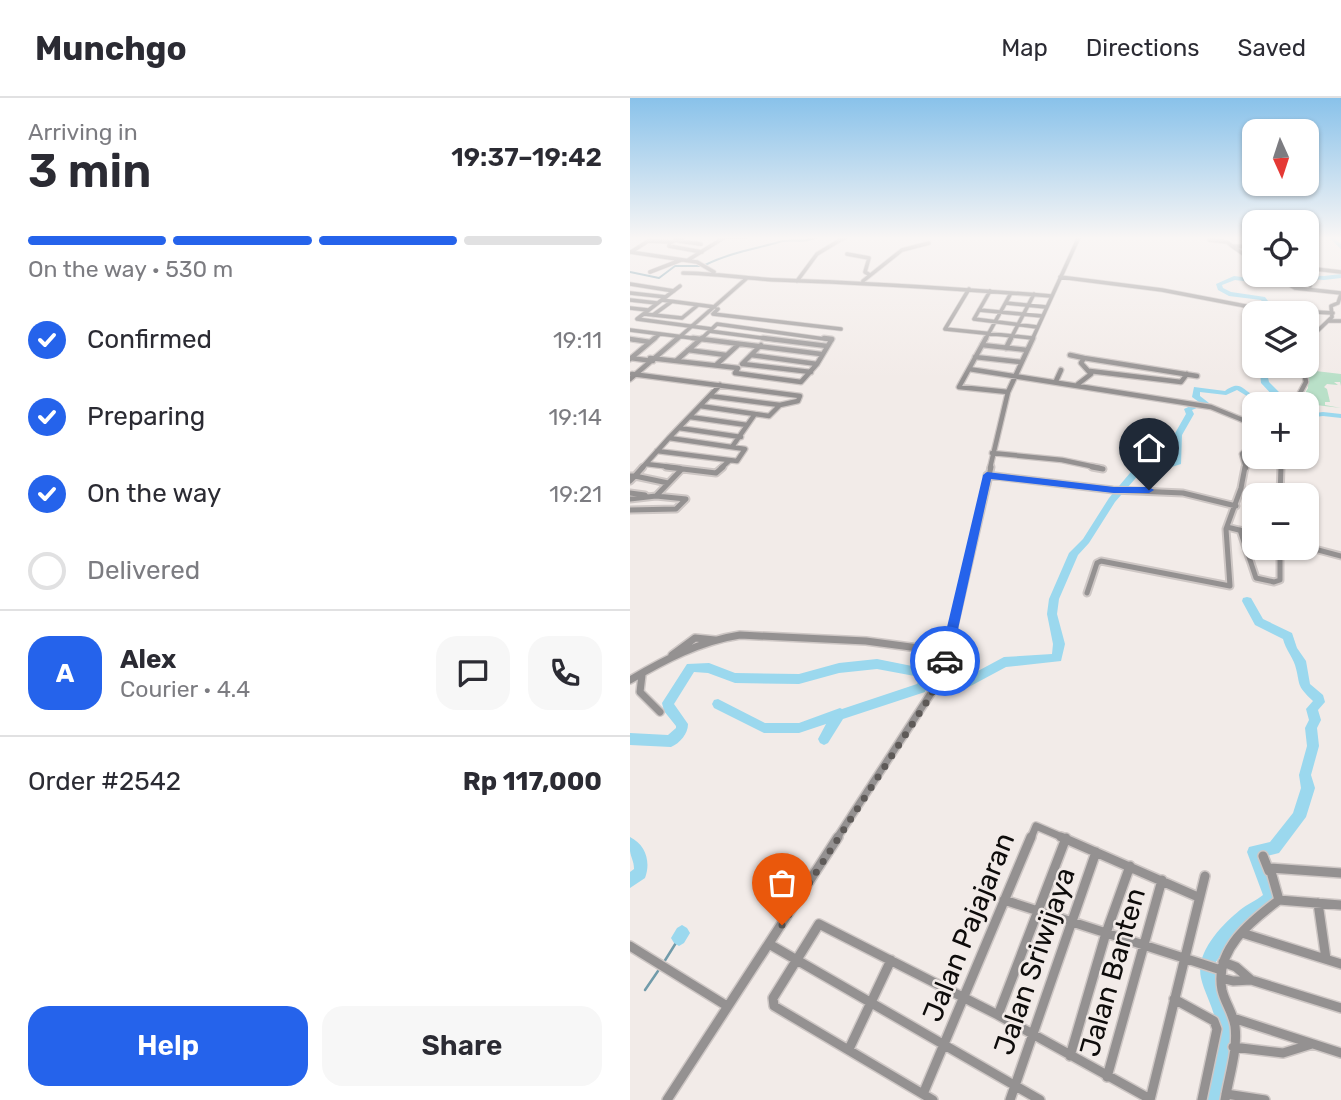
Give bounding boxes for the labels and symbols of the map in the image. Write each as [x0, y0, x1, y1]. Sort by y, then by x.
north arrow [1242, 119, 1320, 196]
pin [1119, 418, 1179, 490]
courier [910, 626, 980, 696]
street label: Jalan Pajajaran [916, 828, 1021, 1026]
pin [752, 853, 812, 925]
street label: Jalan Sriwijaya [987, 863, 1082, 1059]
street label: Jalan Banten [1073, 884, 1152, 1060]

